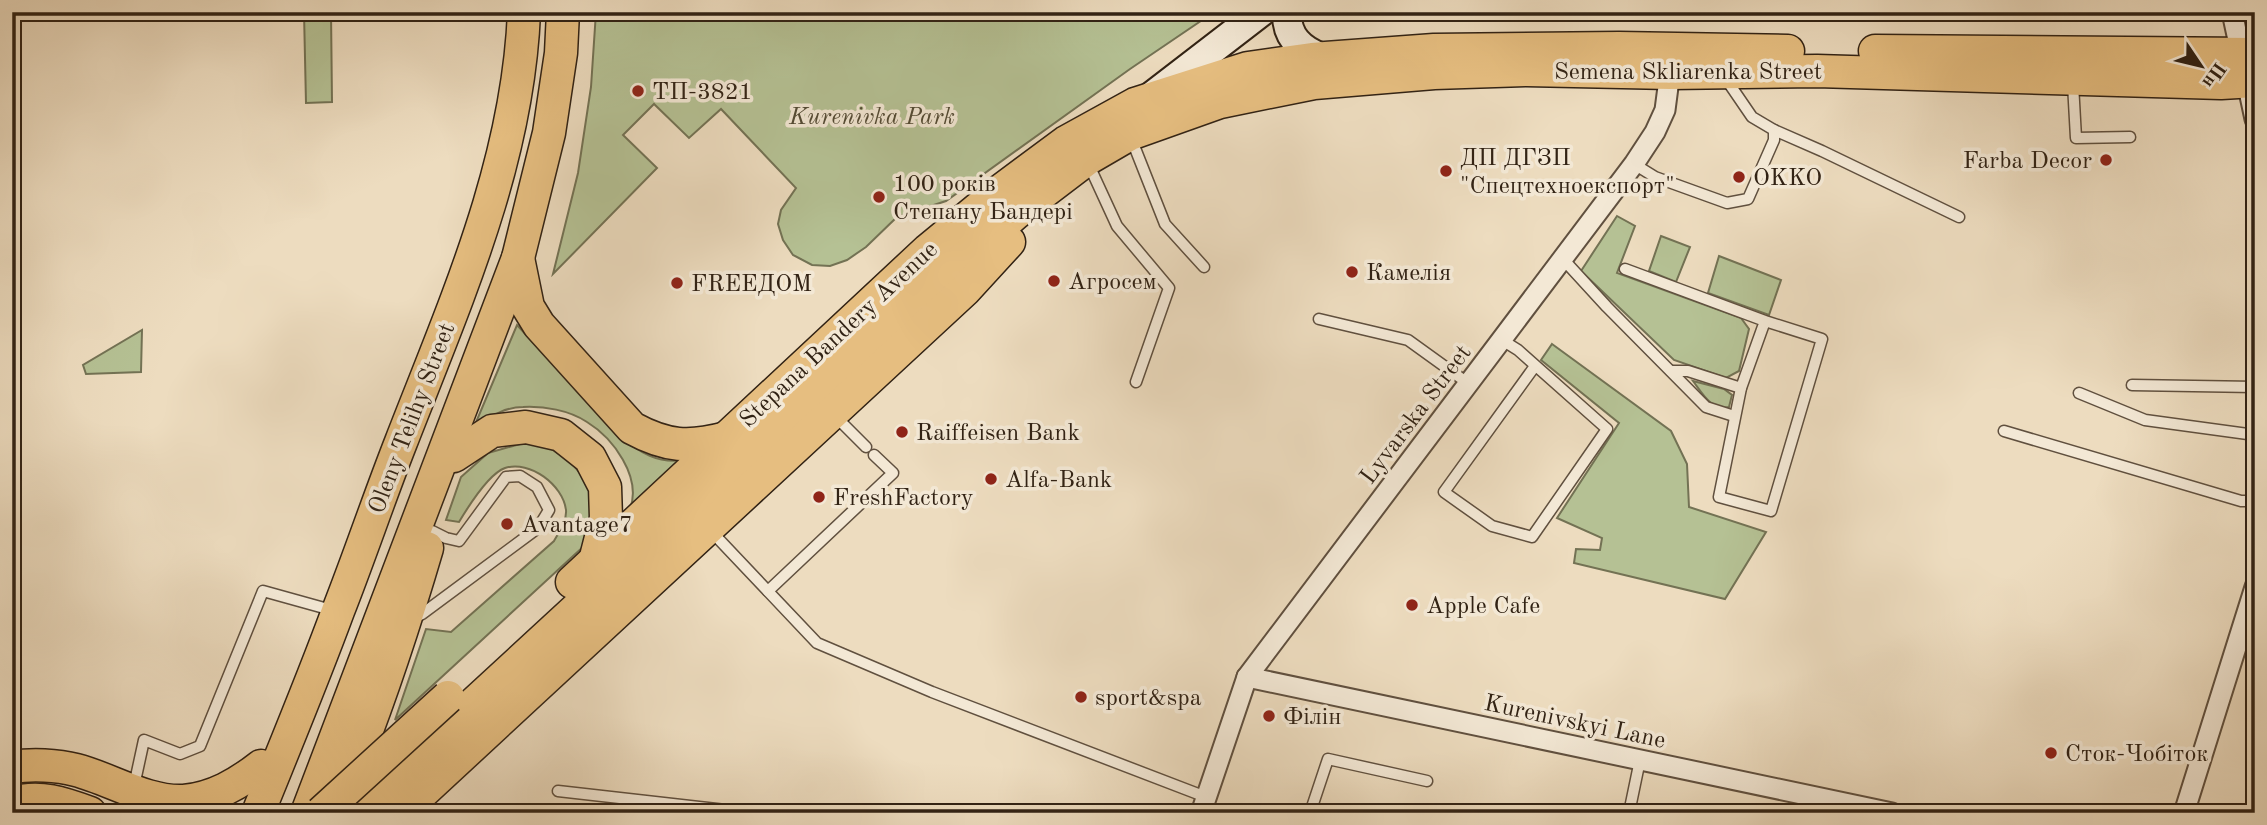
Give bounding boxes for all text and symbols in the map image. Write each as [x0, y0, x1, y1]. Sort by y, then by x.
north arrow [2166, 32, 2236, 102]
text: Пн [2198, 58, 2228, 90]
street label: Semena Skliarenka Street [1554, 61, 1822, 85]
place label: ТП-3821 [652, 81, 753, 105]
marker: ТП-3821 [630, 83, 646, 99]
park label: Kurenivka Park [788, 106, 955, 130]
place label: ДП ДГЗП "Спецтехноекспорт" [1460, 147, 1675, 199]
place label: Farba Decor [1963, 150, 2092, 174]
marker: Farba Decor [2098, 152, 2114, 168]
marker: ДП ДГЗП "Спецтехноекспорт" [1438, 163, 1454, 179]
place label: OKKO [1753, 167, 1822, 191]
marker: OKKO [1731, 169, 1747, 185]
place label: 100 років Степану Бандері [893, 173, 1073, 225]
marker: 100 років Степану Бандері [871, 189, 887, 205]
street label: Stepana Bandery Avenue [736, 238, 943, 433]
place label: Камелія [1366, 262, 1451, 286]
marker: Камелія [1344, 264, 1360, 280]
place label: Агросем [1068, 271, 1156, 295]
place label: FREEДОМ [691, 273, 812, 297]
marker: Агросем [1046, 273, 1062, 289]
marker: FREEДОМ [669, 275, 685, 291]
street label: Oleny Telihy Street [365, 320, 460, 517]
street label: Lyvarska Street [1357, 341, 1477, 489]
place label: Raiffeisen Bank [916, 422, 1080, 446]
marker: Raiffeisen Bank [894, 424, 910, 440]
place label: Alfa-Bank [1005, 469, 1112, 493]
marker: Alfa-Bank [983, 471, 999, 487]
place label: FreshFactory [833, 487, 974, 511]
marker: FreshFactory [811, 489, 827, 505]
place label: Avantage7 [521, 514, 633, 538]
marker: Avantage7 [499, 516, 515, 532]
place label: Apple Cafe [1426, 595, 1540, 619]
marker: Apple Cafe [1404, 597, 1420, 613]
place label: sport&spa [1095, 687, 1202, 711]
marker: sport&spa [1073, 689, 1089, 705]
street label: Kurenivskyi Lane [1482, 692, 1667, 754]
place label: Філін [1283, 706, 1341, 730]
marker: Філін [1261, 708, 1277, 724]
place label: Сток-Чобіток [2065, 743, 2208, 767]
marker: Сток-Чобіток [2043, 745, 2059, 761]

